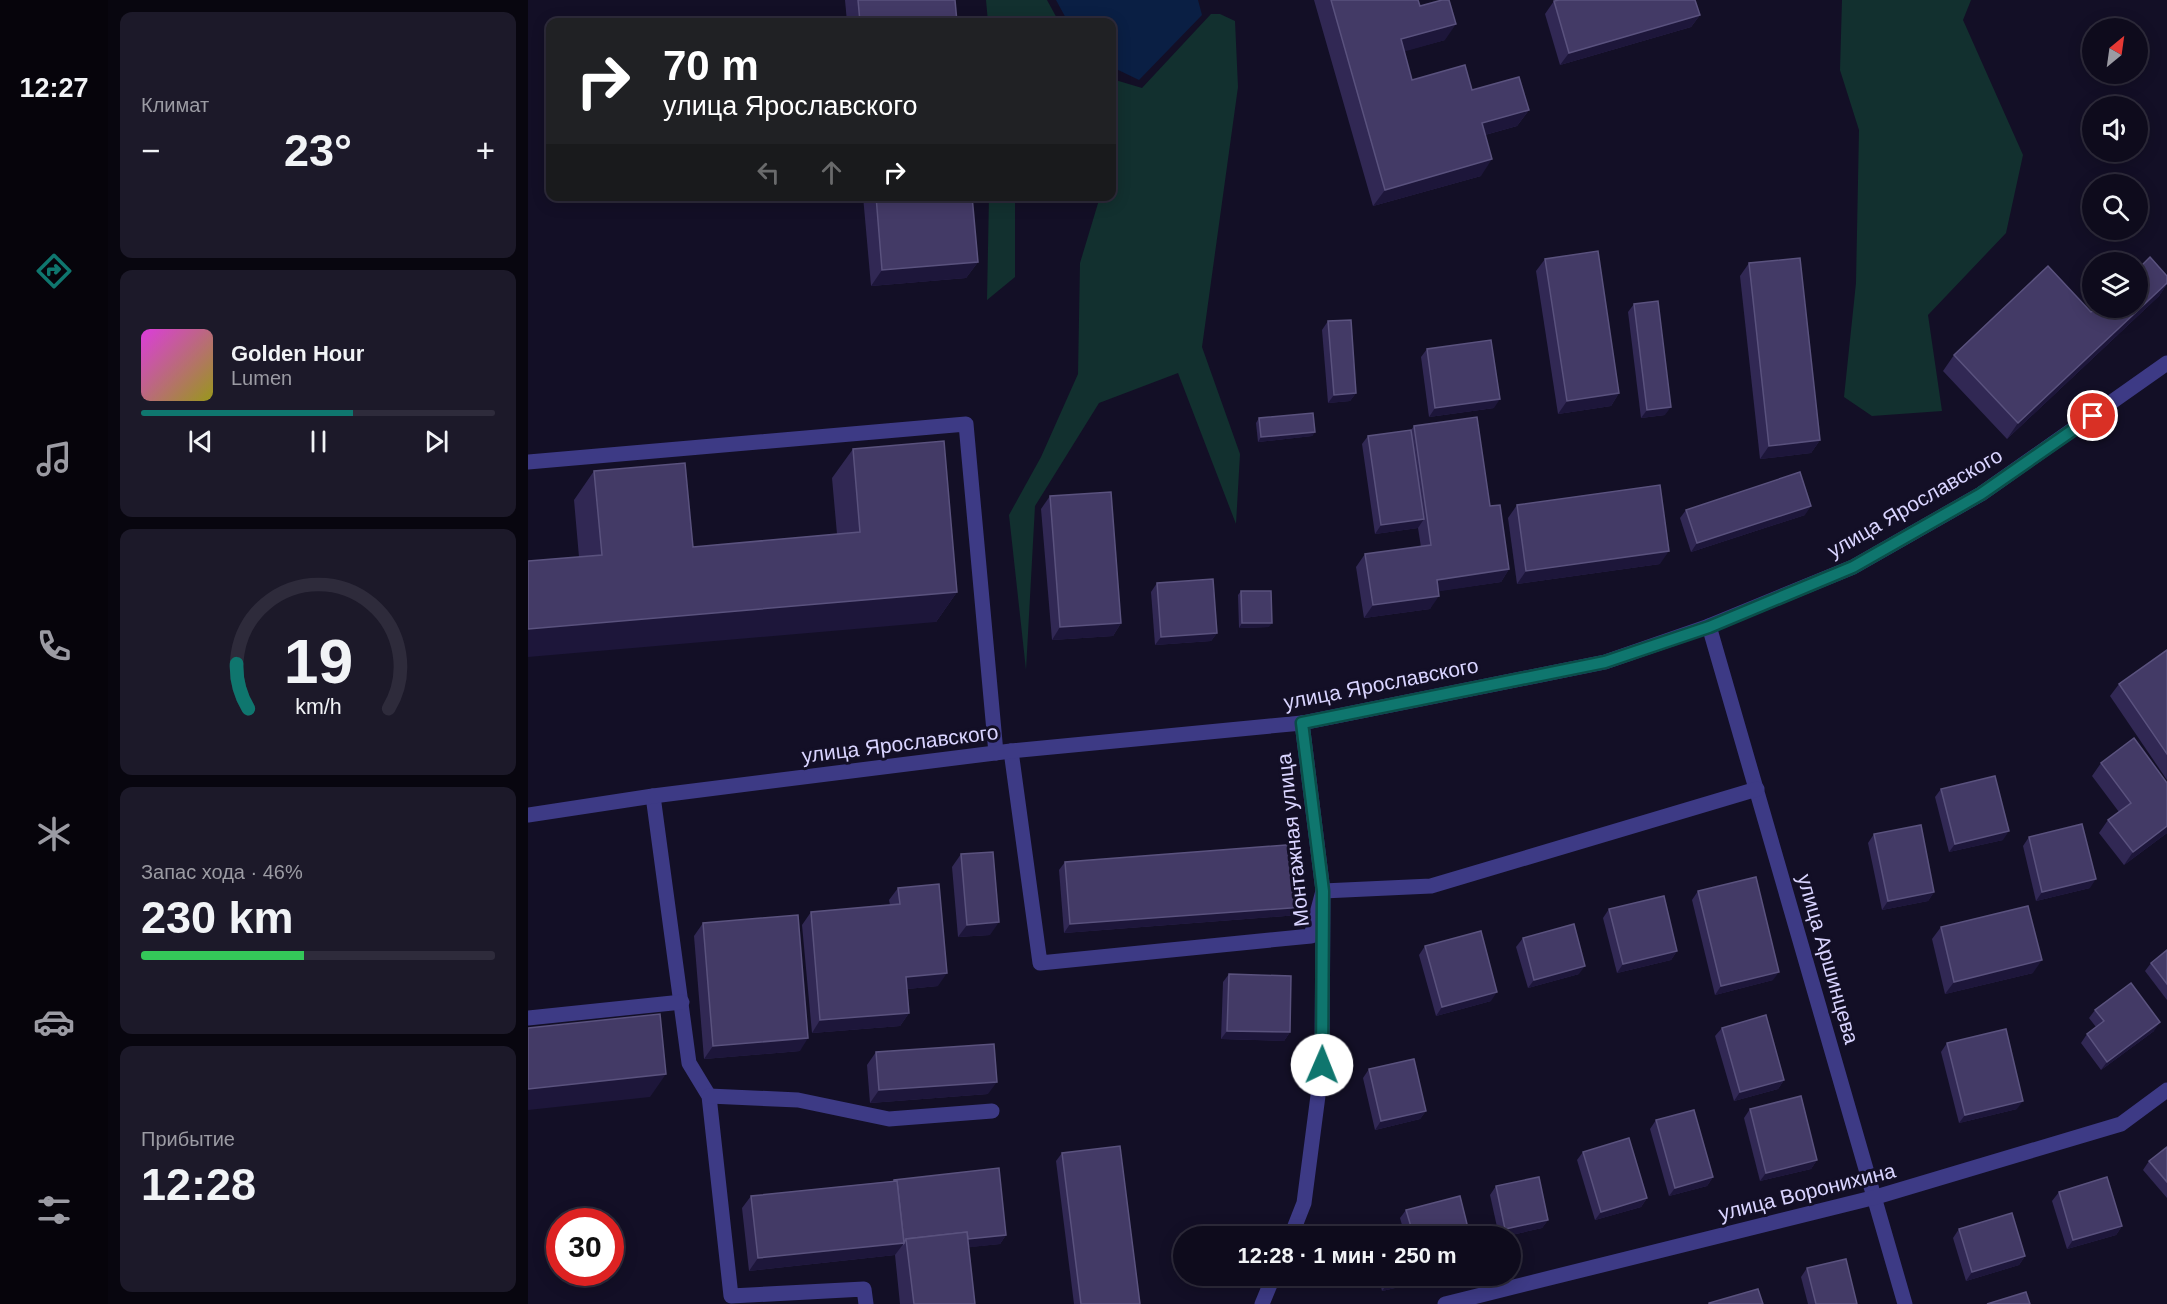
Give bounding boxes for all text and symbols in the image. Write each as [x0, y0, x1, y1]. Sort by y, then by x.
north arrow [2082, 18, 2148, 84]
map controls [2082, 18, 2148, 318]
icon: right [564, 42, 642, 120]
text: 70 m [663, 42, 759, 89]
text: 12:27 [19, 73, 89, 103]
text: улица Ярославского [663, 91, 917, 121]
text: Климат [141, 94, 209, 116]
button: sound [2082, 96, 2148, 162]
text: 23° [284, 125, 352, 176]
text: − [141, 132, 160, 169]
text: + [476, 132, 495, 169]
icon: left [752, 156, 785, 189]
icon: ahead [815, 156, 848, 189]
icon: right [878, 156, 911, 189]
button: search [2082, 174, 2148, 240]
icon: directions [33, 250, 75, 292]
button: layers [2082, 252, 2148, 318]
text: Golden Hour [231, 341, 364, 366]
text: Lumen [231, 367, 292, 389]
pin [2067, 390, 2118, 441]
icon: arrive [2076, 399, 2109, 432]
icon: previous [184, 425, 217, 458]
icon: pause [302, 425, 335, 458]
icon: next [420, 425, 453, 458]
icon: music [33, 438, 75, 480]
street label: улица Ярославского [1823, 443, 2006, 562]
icon: phone [33, 625, 75, 667]
text: 19 [283, 627, 353, 696]
street label: улица Ярославского [1282, 653, 1480, 714]
text: km/h [295, 695, 341, 719]
street label: улица Ярославского [800, 720, 1000, 767]
street label: Монтажная улица [1272, 752, 1313, 928]
icon: climate [33, 813, 75, 855]
text: Запас хода · 46% [141, 861, 303, 883]
street label: улица Аршинцева [1793, 871, 1864, 1047]
text: 230 km [141, 892, 294, 943]
icon: car [33, 1001, 75, 1043]
position arrow [1290, 1033, 1354, 1097]
text: Прибытие [141, 1128, 235, 1150]
street label: улица Воронихина [1716, 1158, 1898, 1225]
text: 12:28 [141, 1159, 256, 1210]
icon: filters [33, 1189, 75, 1231]
speed limit sign: 30 [546, 1208, 624, 1286]
text: 12:28 · 1 мин · 250 m [1237, 1243, 1457, 1268]

